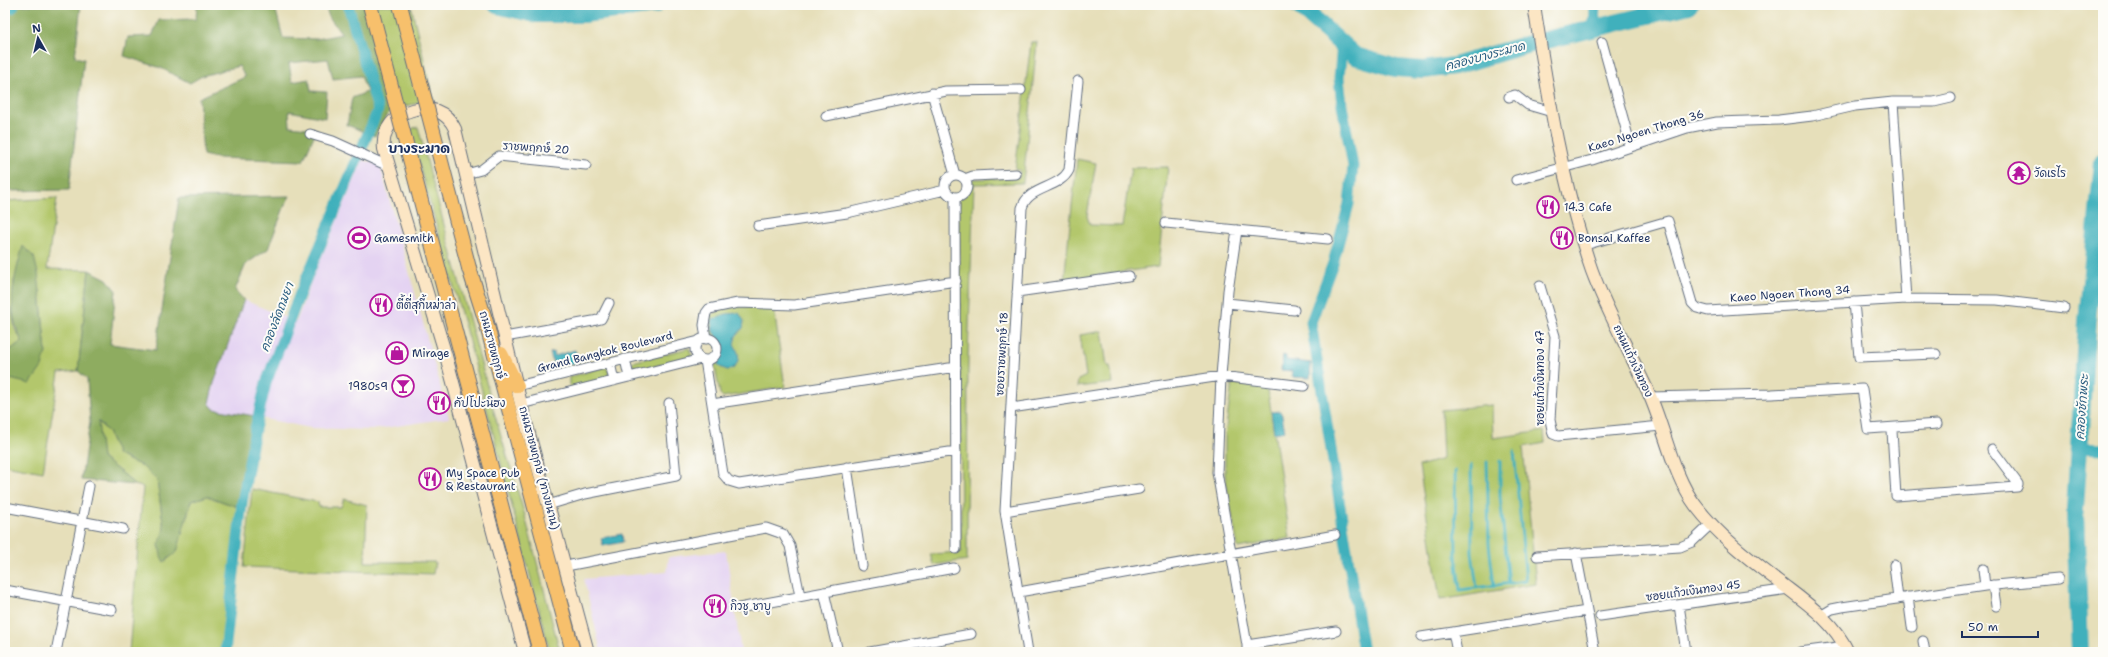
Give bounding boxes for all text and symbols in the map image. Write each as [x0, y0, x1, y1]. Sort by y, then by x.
north arrow [18, 18, 58, 58]
text: N [31, 21, 42, 37]
water label: คลองบางระมาด [1443, 37, 1527, 74]
street label: Kaeo Ngoen Thong 36 [1586, 106, 1706, 156]
street label: ราชพฤกษ์ 20 [502, 137, 570, 158]
district label: บางระมาด [388, 140, 450, 157]
temple icon: วัดเรไร [2006, 160, 2032, 186]
place label: วัดเรไร [2034, 165, 2066, 181]
restaurant icon: 14.3 Cafe [1535, 194, 1561, 220]
place label: 14.3 Cafe [1564, 200, 1612, 215]
sports icon: Gamesmith [346, 225, 372, 251]
restaurant icon: Bonsai Kaffee [1549, 225, 1575, 251]
place label: Gamesmith [374, 231, 434, 246]
place label: Bonsai Kaffee [1578, 231, 1650, 246]
water label: คลองลัดถมยา [256, 279, 298, 354]
street label: Kaeo Ngoen Thong 34 [1730, 282, 1851, 306]
restaurant icon: ตี้ตี่สุกี้หม่าล่า [368, 292, 394, 318]
place label: ตี้ตี่สุกี้หม่าล่า [396, 294, 456, 314]
street label: ถนนราชพฤกษ์ [476, 309, 509, 381]
street label: ซอยราชพฤกษ์ 18 [991, 311, 1012, 396]
street label: ถนนแก้วเงินทอง [1610, 322, 1656, 400]
street label: Grand Bangkok Boulevard [536, 328, 674, 376]
street label: ซอยแก้วเงินทอง 47 [1533, 330, 1548, 426]
shop icon: Mirage [384, 340, 410, 366]
place label: Mirage [412, 346, 450, 361]
water label: คลองชักพระ [2072, 372, 2092, 440]
bar icon: 1980s9 [390, 373, 416, 399]
place label: 1980s9 [348, 379, 388, 394]
restaurant icon: คัปโปะนิฮง [426, 390, 452, 416]
place label: คัปโปะนิฮง [454, 395, 506, 411]
street label: ถนนราชพฤกษ์ (ทางขนาน) [515, 404, 564, 531]
restaurant icon: My Space Pub & Restaurant [417, 466, 443, 492]
place label: My Space Pub & Restaurant [446, 466, 520, 494]
street label: ซอยแก้วเงินทอง 45 [1645, 577, 1741, 605]
restaurant icon: กิวชู ชาบู [702, 593, 728, 619]
place label: กิวชู ชาบู [730, 599, 771, 615]
scale bar [1962, 613, 2038, 639]
text: 50 m [1968, 619, 1998, 635]

